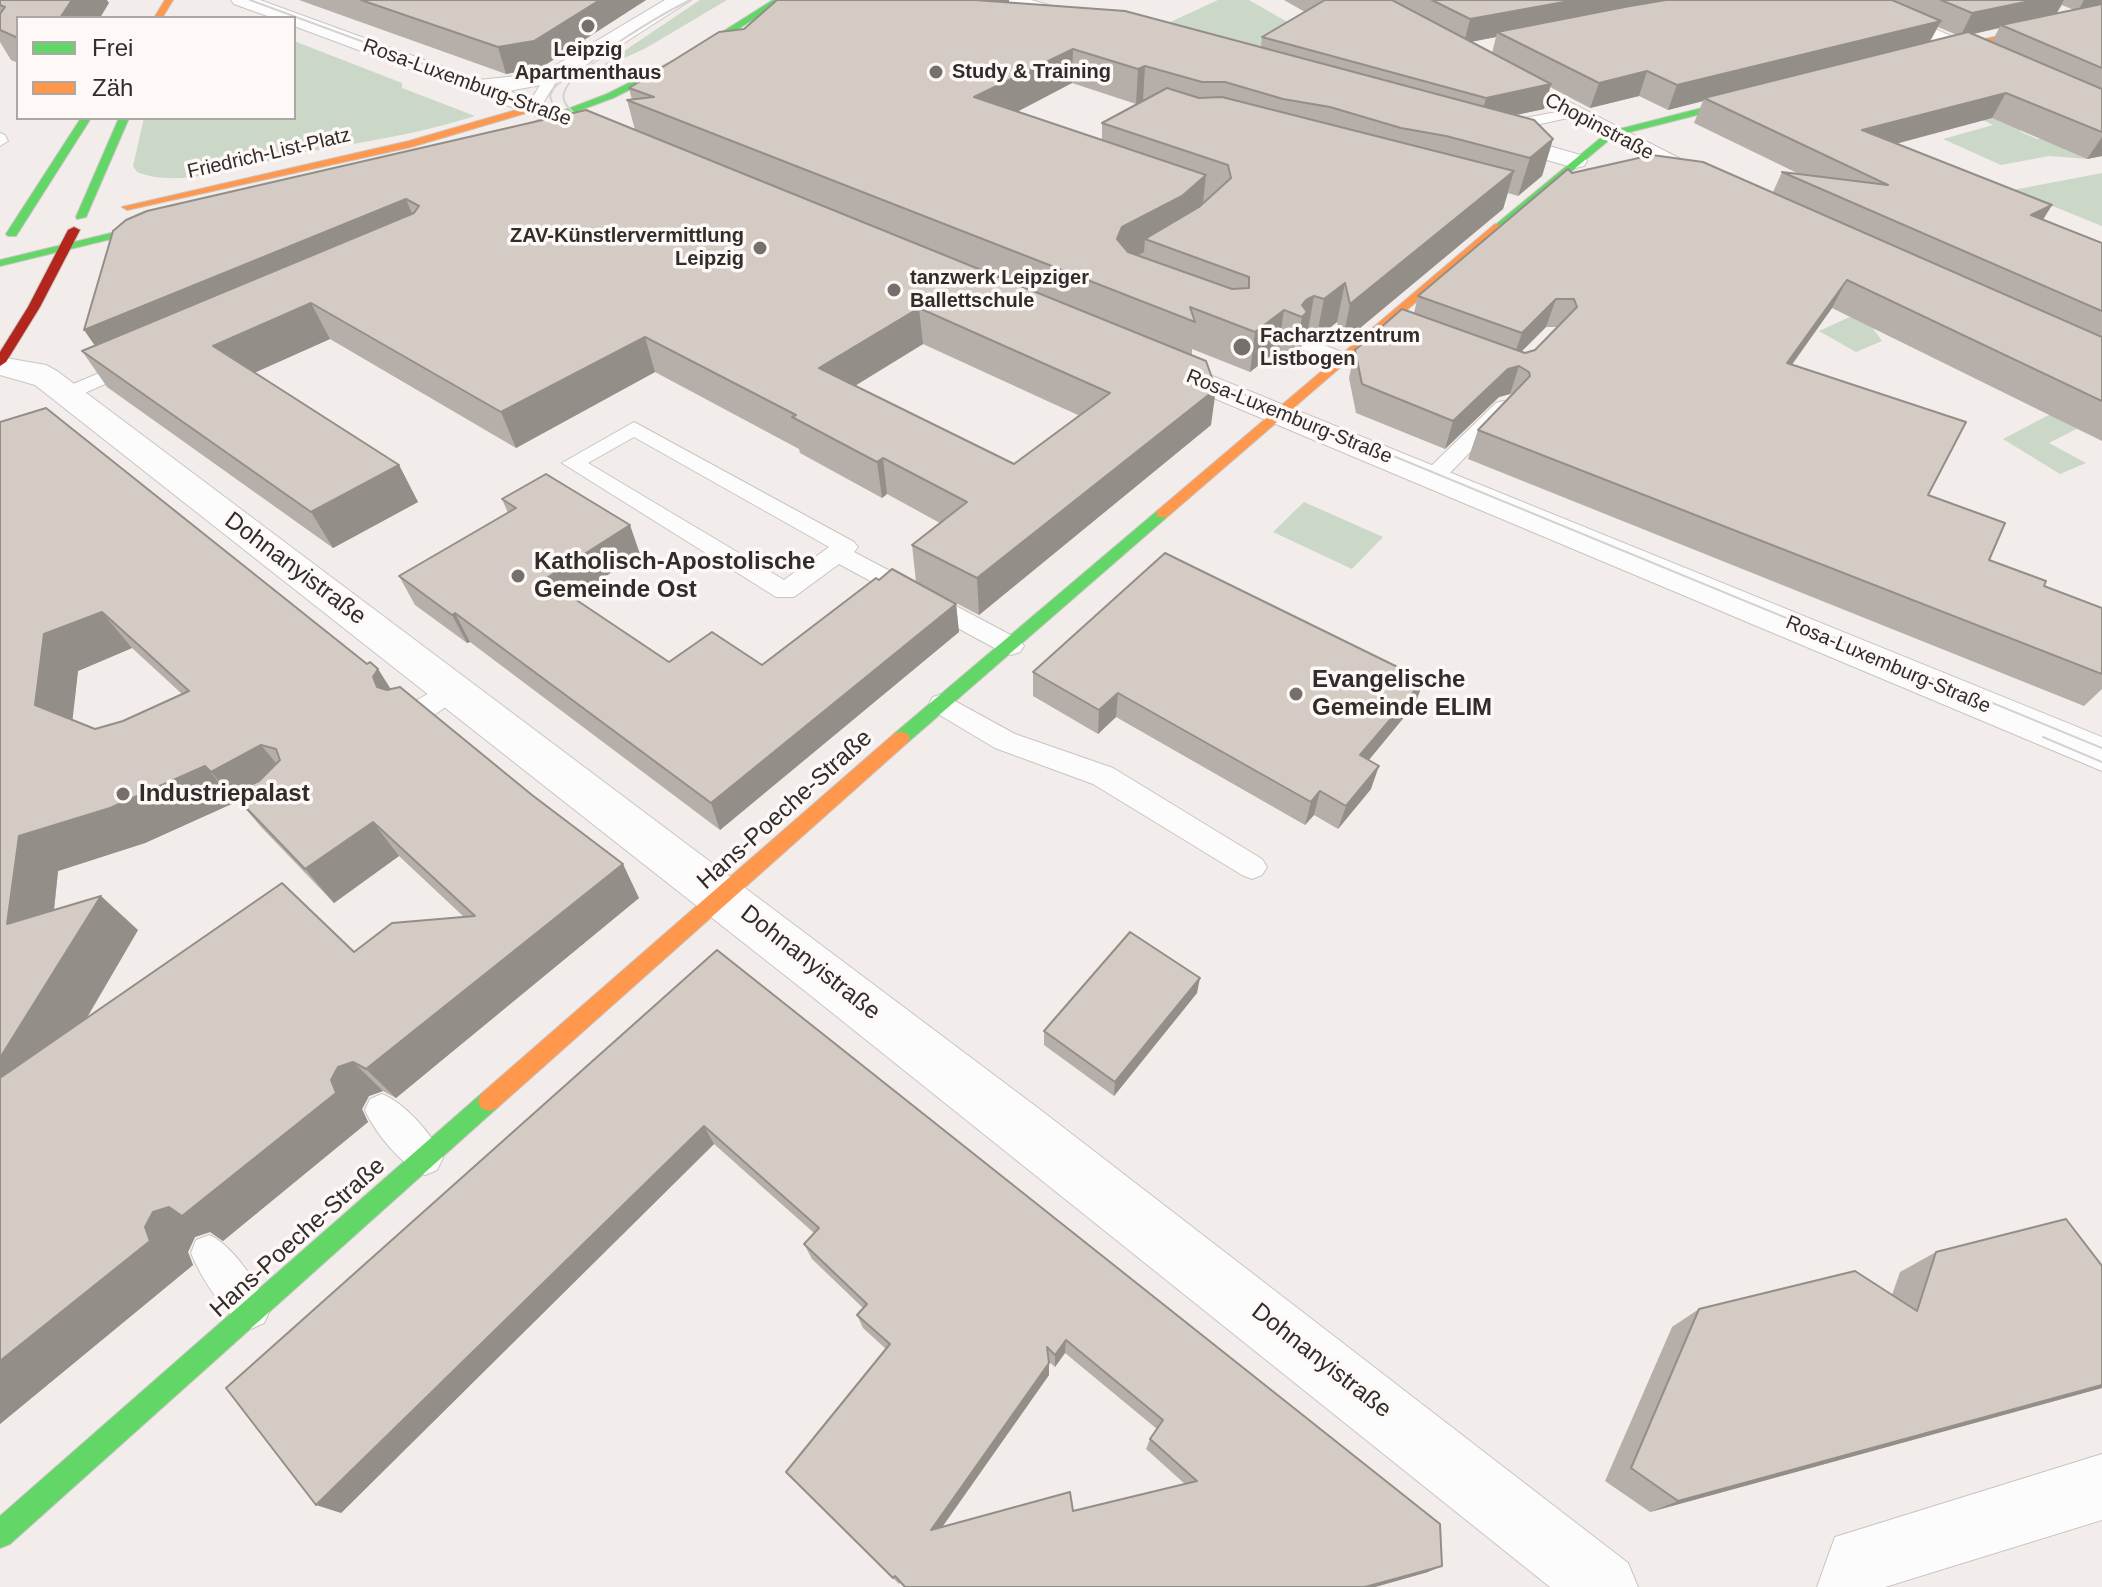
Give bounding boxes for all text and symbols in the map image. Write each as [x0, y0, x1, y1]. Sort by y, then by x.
legend [16, 16, 296, 120]
marker: Leipzig Apartmenthaus [579, 17, 597, 35]
text: Frei [92, 34, 133, 61]
street label: Rosa-Luxemburg-Straße [359, 34, 575, 132]
place label: Leipzig Apartmenthaus [515, 38, 661, 85]
place label: Study & Training [952, 60, 1111, 84]
marker: Study & Training [927, 63, 945, 81]
text: Zäh [92, 74, 133, 101]
street label: Chopinstraße [1540, 88, 1658, 166]
street label: Friedrich-List-Platz [185, 124, 353, 184]
place label: ZAV-Künstlervermittlung Leipzig [510, 224, 744, 271]
marker: ZAV-Künstlervermittlung Leipzig [751, 239, 769, 257]
place label: tanzwerk Leipziger Ballettschule [910, 266, 1089, 313]
marker: tanzwerk Leipziger Ballettschule [885, 281, 903, 299]
place label: Facharztzentrum Listbogen [1260, 324, 1420, 371]
marker: Facharztzentrum Listbogen [1231, 336, 1253, 358]
street label: Rosa-Luxemburg-Straße [1182, 365, 1396, 469]
street label: Dohnanyistraße [219, 507, 371, 631]
place label: Katholisch-Apostolische Gemeinde Ost [534, 548, 815, 604]
marker: Katholisch-Apostolische Gemeinde Ost [509, 567, 527, 585]
street label: Rosa-Luxemburg-Straße [1782, 611, 1994, 719]
place label: Evangelische Gemeinde ELIM [1312, 666, 1492, 722]
marker: Evangelische Gemeinde ELIM [1287, 685, 1305, 703]
street label: Hans-Poeche-Straße [692, 724, 878, 896]
place label: Industriepalast [139, 780, 310, 808]
marker: Industriepalast [114, 785, 132, 803]
street label: Dohnanyistraße [734, 900, 886, 1026]
street label: Hans-Poeche-Straße [205, 1152, 391, 1324]
street label: Dohnanyistraße [1245, 1298, 1397, 1424]

